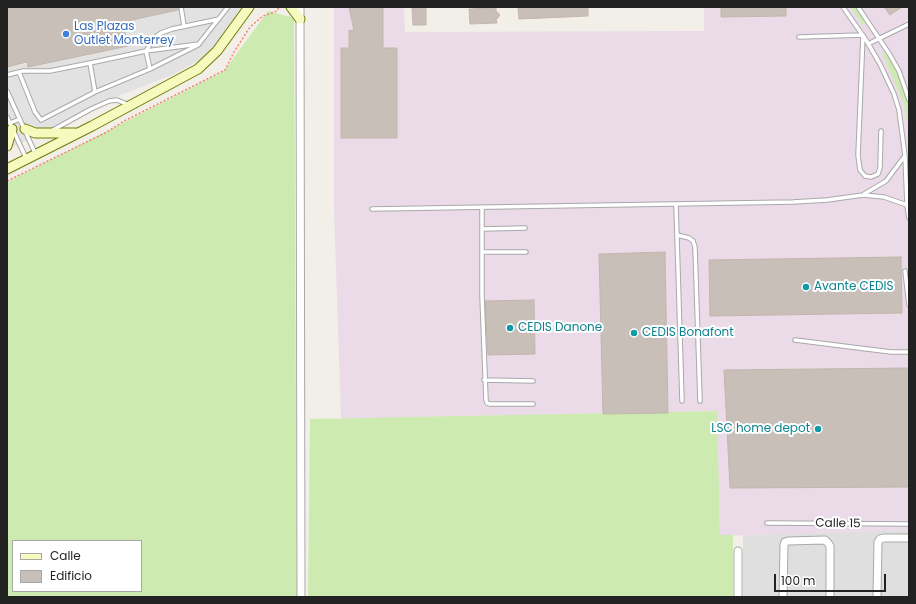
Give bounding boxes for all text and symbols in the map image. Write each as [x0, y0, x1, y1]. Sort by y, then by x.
place label: Las Plazas Outlet Monterrey [74, 20, 174, 48]
marker: Las Plazas Outlet Monterrey [61, 29, 71, 39]
place label: Avante CEDIS [814, 280, 894, 294]
marker: Avante CEDIS [801, 282, 811, 292]
place label: CEDIS Danone [518, 321, 602, 335]
marker: CEDIS Danone [505, 323, 515, 333]
place label: CEDIS Bonafont [642, 326, 734, 340]
marker: CEDIS Bonafont [629, 328, 639, 338]
place label: LSC home depot [711, 422, 810, 436]
marker: LSC home depot [813, 424, 823, 434]
street label: Calle 15 [815, 516, 861, 532]
legend [12, 540, 142, 592]
text: Calle [50, 547, 81, 564]
scale bar [776, 566, 888, 592]
text: Edificio [50, 567, 92, 584]
text: 100 m [781, 572, 815, 589]

